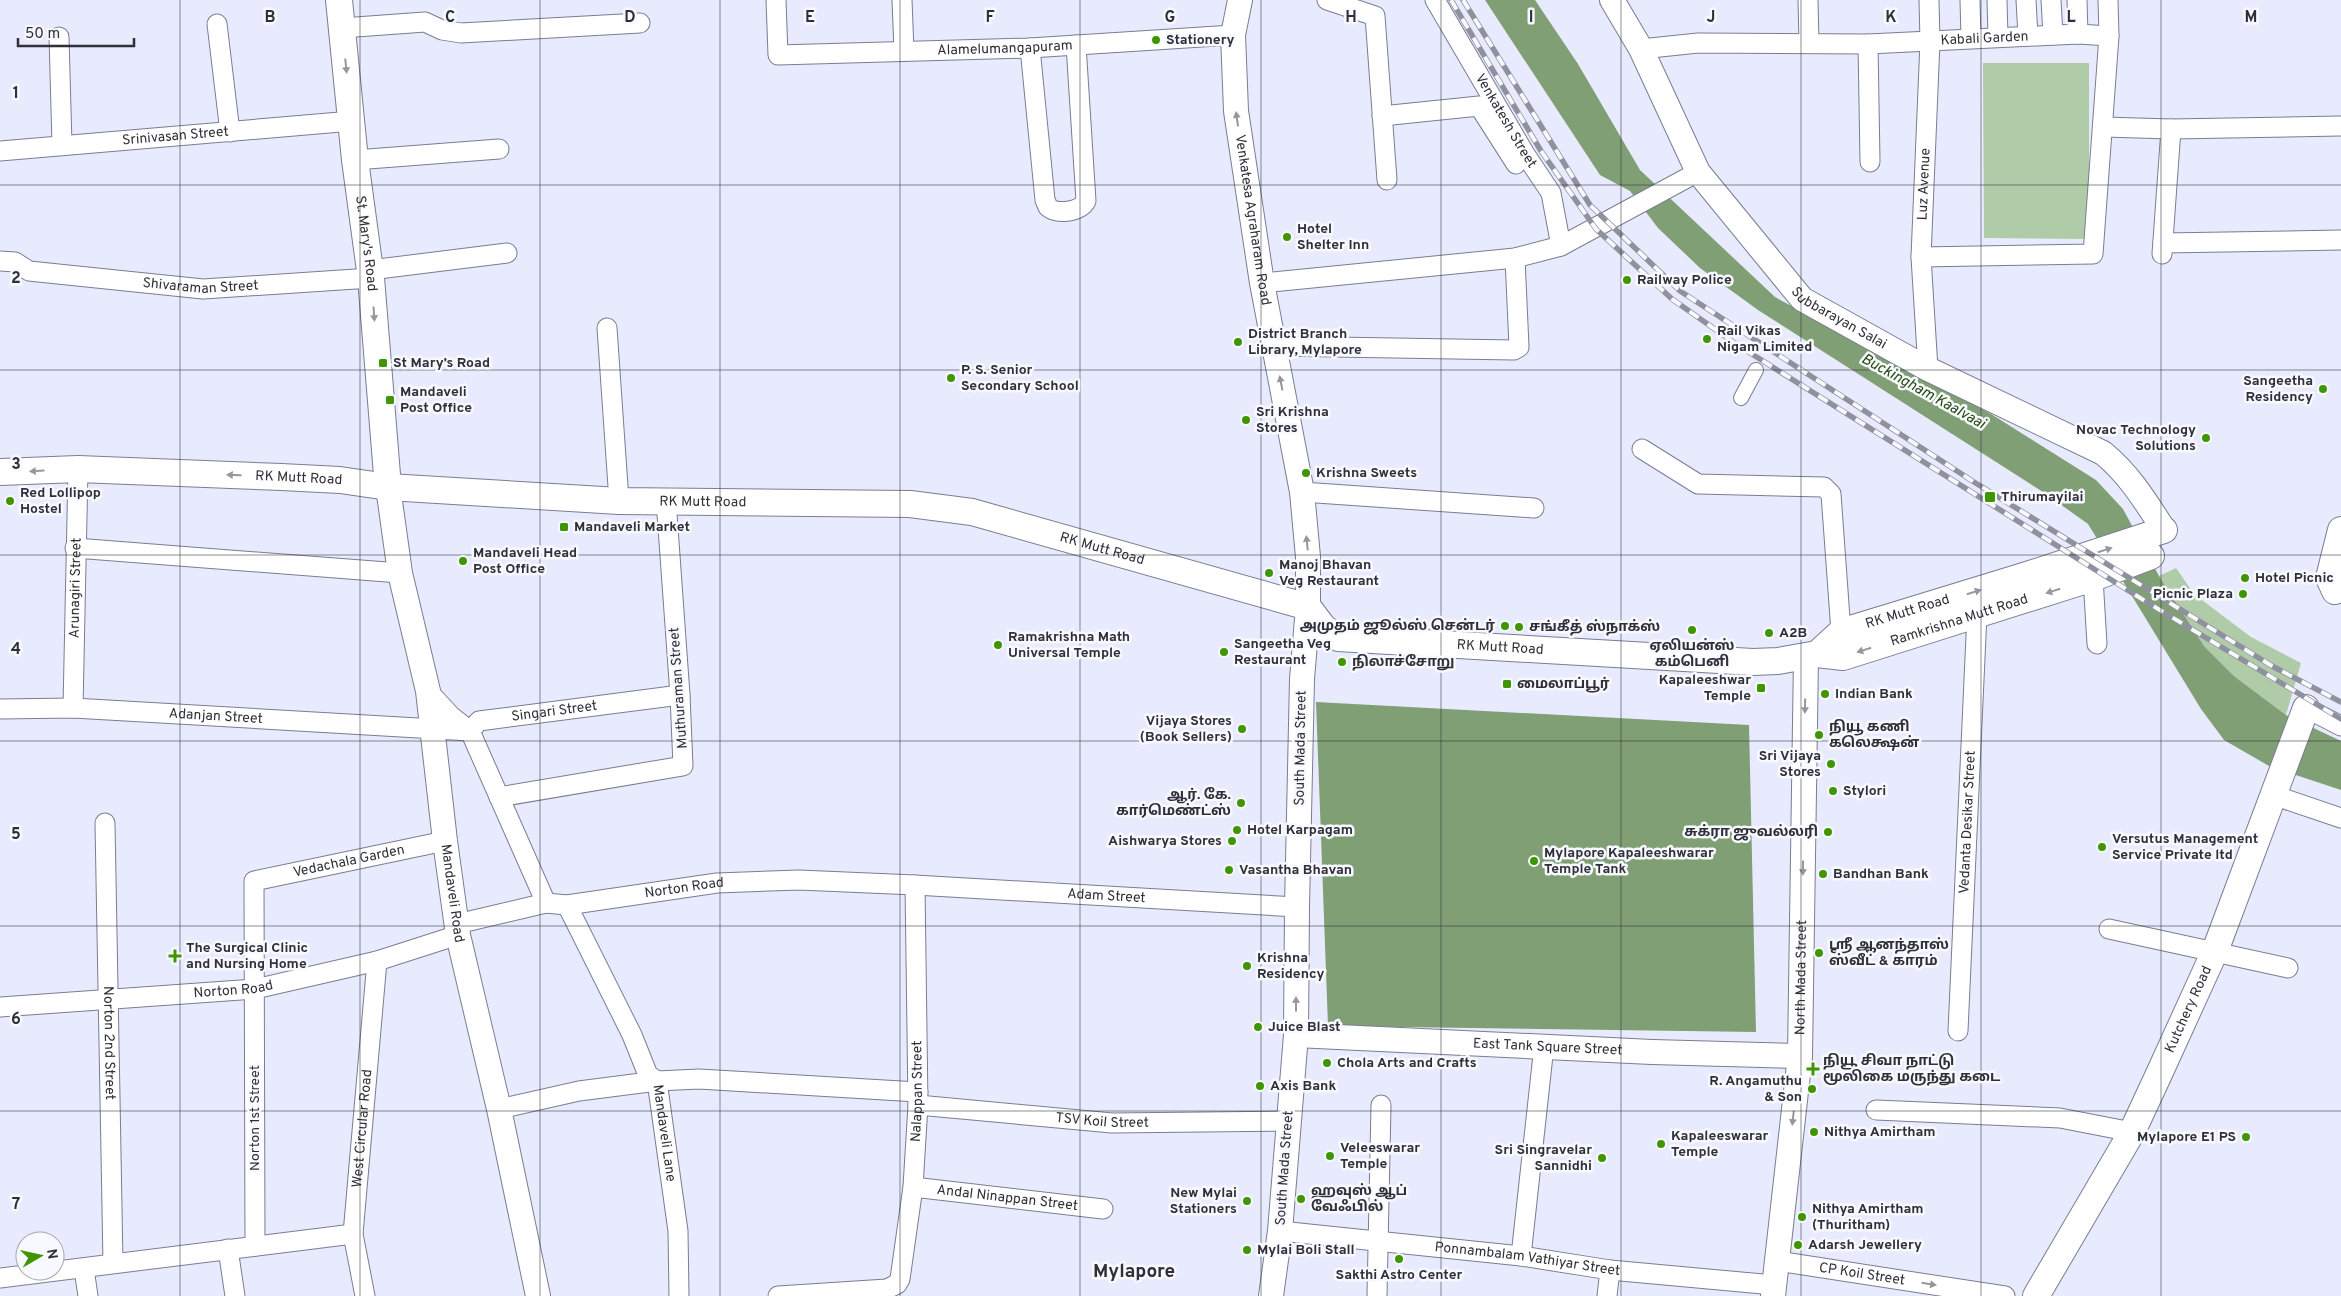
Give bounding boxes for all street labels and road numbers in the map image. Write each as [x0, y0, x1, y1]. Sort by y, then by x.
street label: Kabali Garden [1940, 28, 2029, 49]
street label: Alamelumangapuram [937, 37, 1073, 59]
street label: Venkatesh Street [1471, 71, 1540, 171]
street label: Srinivasan Street [121, 123, 229, 149]
street label: Venkatesa Agraharam Road [1231, 133, 1275, 307]
street label: Luz Avenue [1914, 148, 1934, 221]
street label: St. Mary's Road [351, 195, 381, 292]
street label: Shivaraman Street [142, 274, 259, 298]
street label: Subbarayan Salai [1787, 284, 1890, 353]
street label: RK Mutt Road [255, 467, 343, 489]
street label: RK Mutt Road [659, 493, 746, 511]
street label: RK Mutt Road [1058, 529, 1146, 569]
street label: Arunagiri Street [66, 538, 85, 639]
street label: RK Mutt Road [1863, 591, 1952, 633]
street label: Ramkrishna Mutt Road [1888, 591, 2030, 650]
street label: Muthuraman Street [666, 627, 692, 749]
street label: RK Mutt Road [1456, 636, 1544, 658]
street label: South Mada Street [1291, 690, 1311, 806]
street label: Singari Street [510, 697, 598, 725]
street label: Adanjan Street [168, 705, 263, 727]
street label: Vedanta Desikar Street [1956, 750, 1979, 894]
street label: Vedachala Garden [292, 841, 406, 881]
street label: Mandaveli Road [437, 843, 468, 944]
street label: Norton Road [643, 874, 724, 902]
street label: Adam Street [1067, 885, 1146, 907]
street label: North Mada Street [1792, 920, 1811, 1035]
street label: Kutchery Road [2161, 963, 2216, 1056]
street label: Norton Road [193, 977, 275, 1002]
street label: Norton 2nd Street [99, 986, 119, 1100]
street label: East Tank Square Street [1473, 1035, 1623, 1059]
street label: Nalappan Street [907, 1041, 927, 1142]
street label: Norton 1st Street [247, 1065, 264, 1171]
street label: West Circular Road [349, 1069, 376, 1188]
street label: Mandaveli Lane [649, 1084, 680, 1183]
street label: TSV Koil Street [1055, 1109, 1149, 1132]
street label: South Mada Street [1272, 1110, 1298, 1226]
street label: Andal Ninappan Street [936, 1181, 1079, 1215]
street label: Ponnambalam Vathiyar Street [1434, 1239, 1621, 1279]
street label: CP Koil Street [1818, 1259, 1906, 1289]

